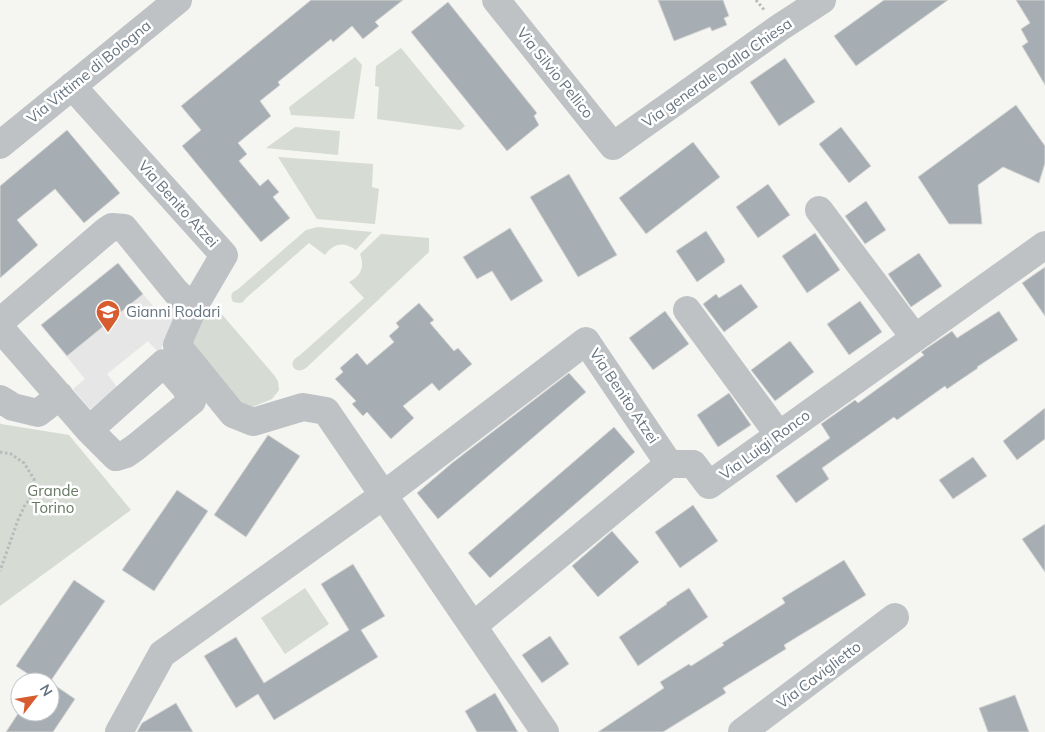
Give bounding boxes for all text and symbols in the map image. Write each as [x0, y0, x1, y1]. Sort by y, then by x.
street label: Via generale Dalla Chiesa [638, 14, 795, 132]
street label: Via Vittime di Bologna [23, 16, 155, 128]
street label: Via Silvio Pellico [513, 23, 598, 122]
street label: Via Benito Atzei [134, 156, 223, 251]
school or university icon: Gianni Rodari [95, 299, 121, 333]
place label: Gianni Rodari [126, 302, 220, 321]
street label: Via Benito Atzei [586, 344, 663, 447]
street label: Via Luigi Ronco [716, 405, 814, 484]
park label: Grande Torino [27, 481, 79, 517]
street label: Via Caviglietto [773, 637, 865, 712]
north arrow [10, 672, 60, 722]
text: N [36, 681, 57, 699]

